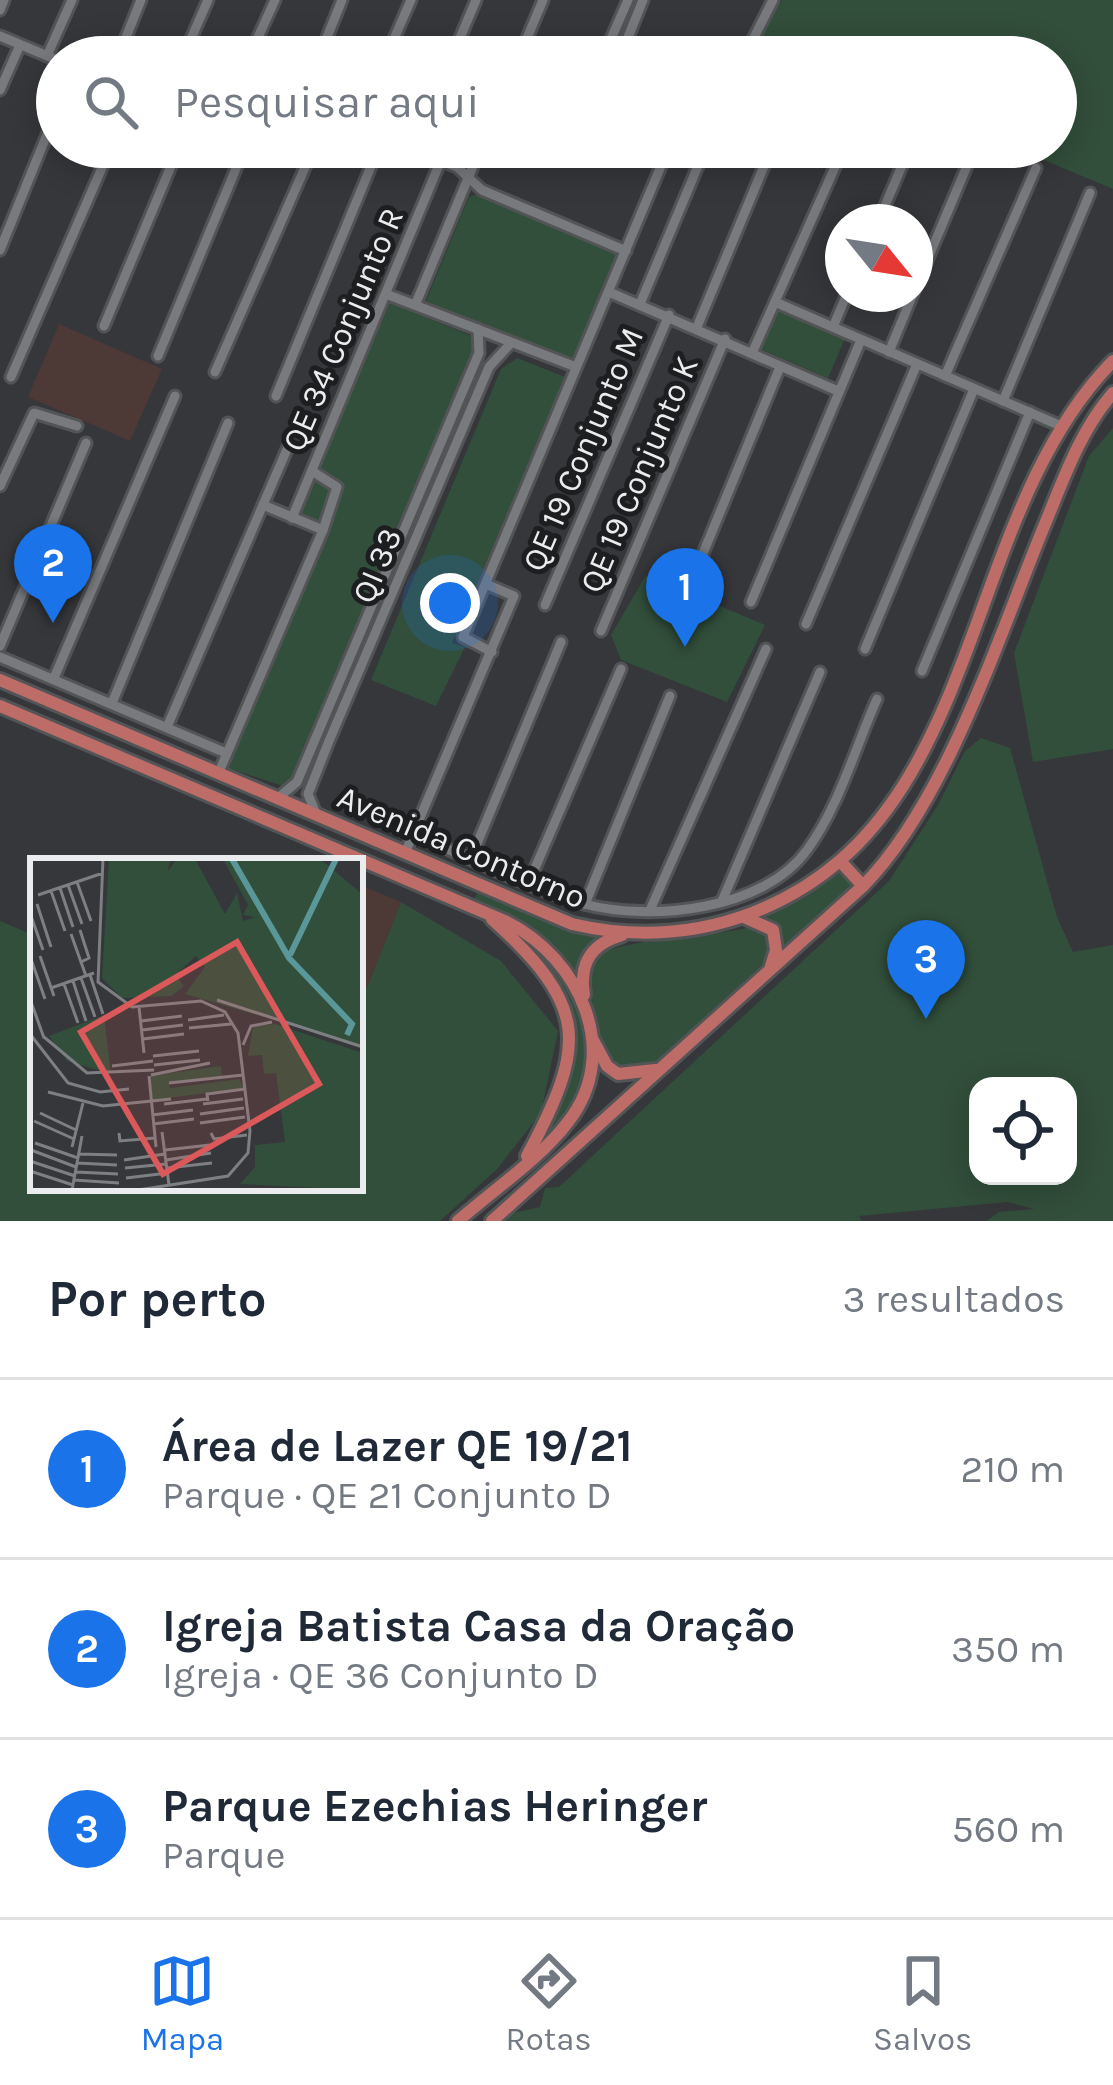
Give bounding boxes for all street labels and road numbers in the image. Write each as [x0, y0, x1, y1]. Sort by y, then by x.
street label: QE 34 Conjunto R [275, 202, 411, 457]
street label: QE 19 Conjunto M [515, 322, 651, 577]
street label: QE 19 Conjunto K [570, 350, 706, 598]
street label: QI 33 [344, 522, 410, 609]
street label: Avenida Contorno [332, 778, 591, 916]

